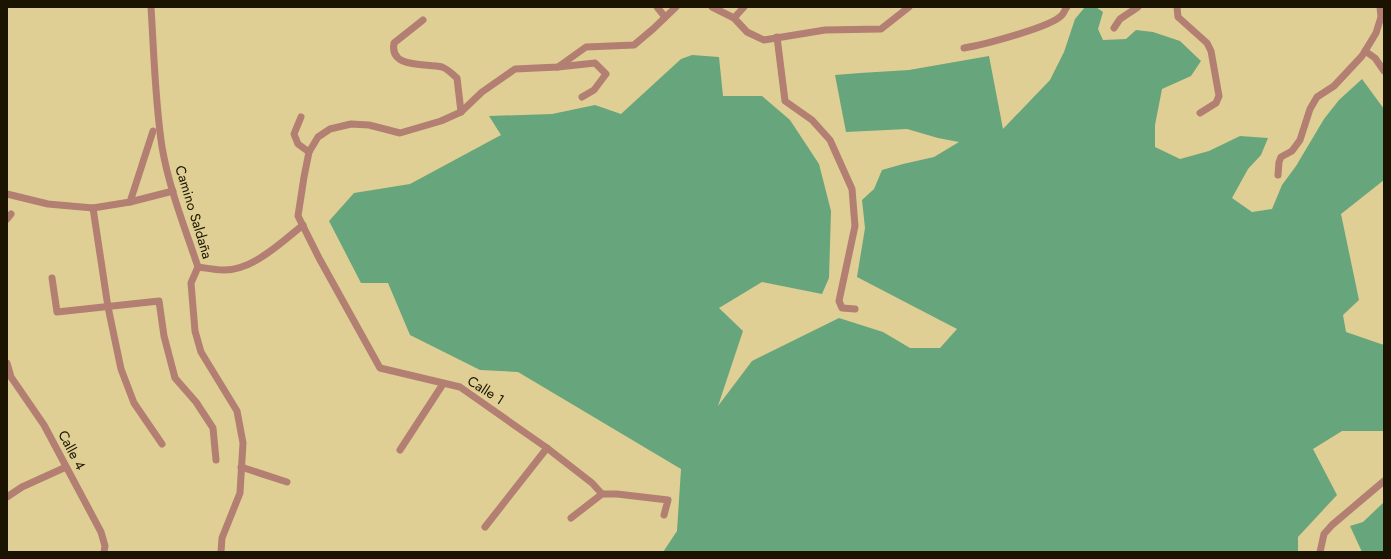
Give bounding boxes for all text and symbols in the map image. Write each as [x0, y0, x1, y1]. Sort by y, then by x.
street label: Camino Saldaña [170, 163, 218, 261]
street label: Calle 1 [464, 371, 508, 409]
street label: Calle 4 [53, 427, 91, 473]

